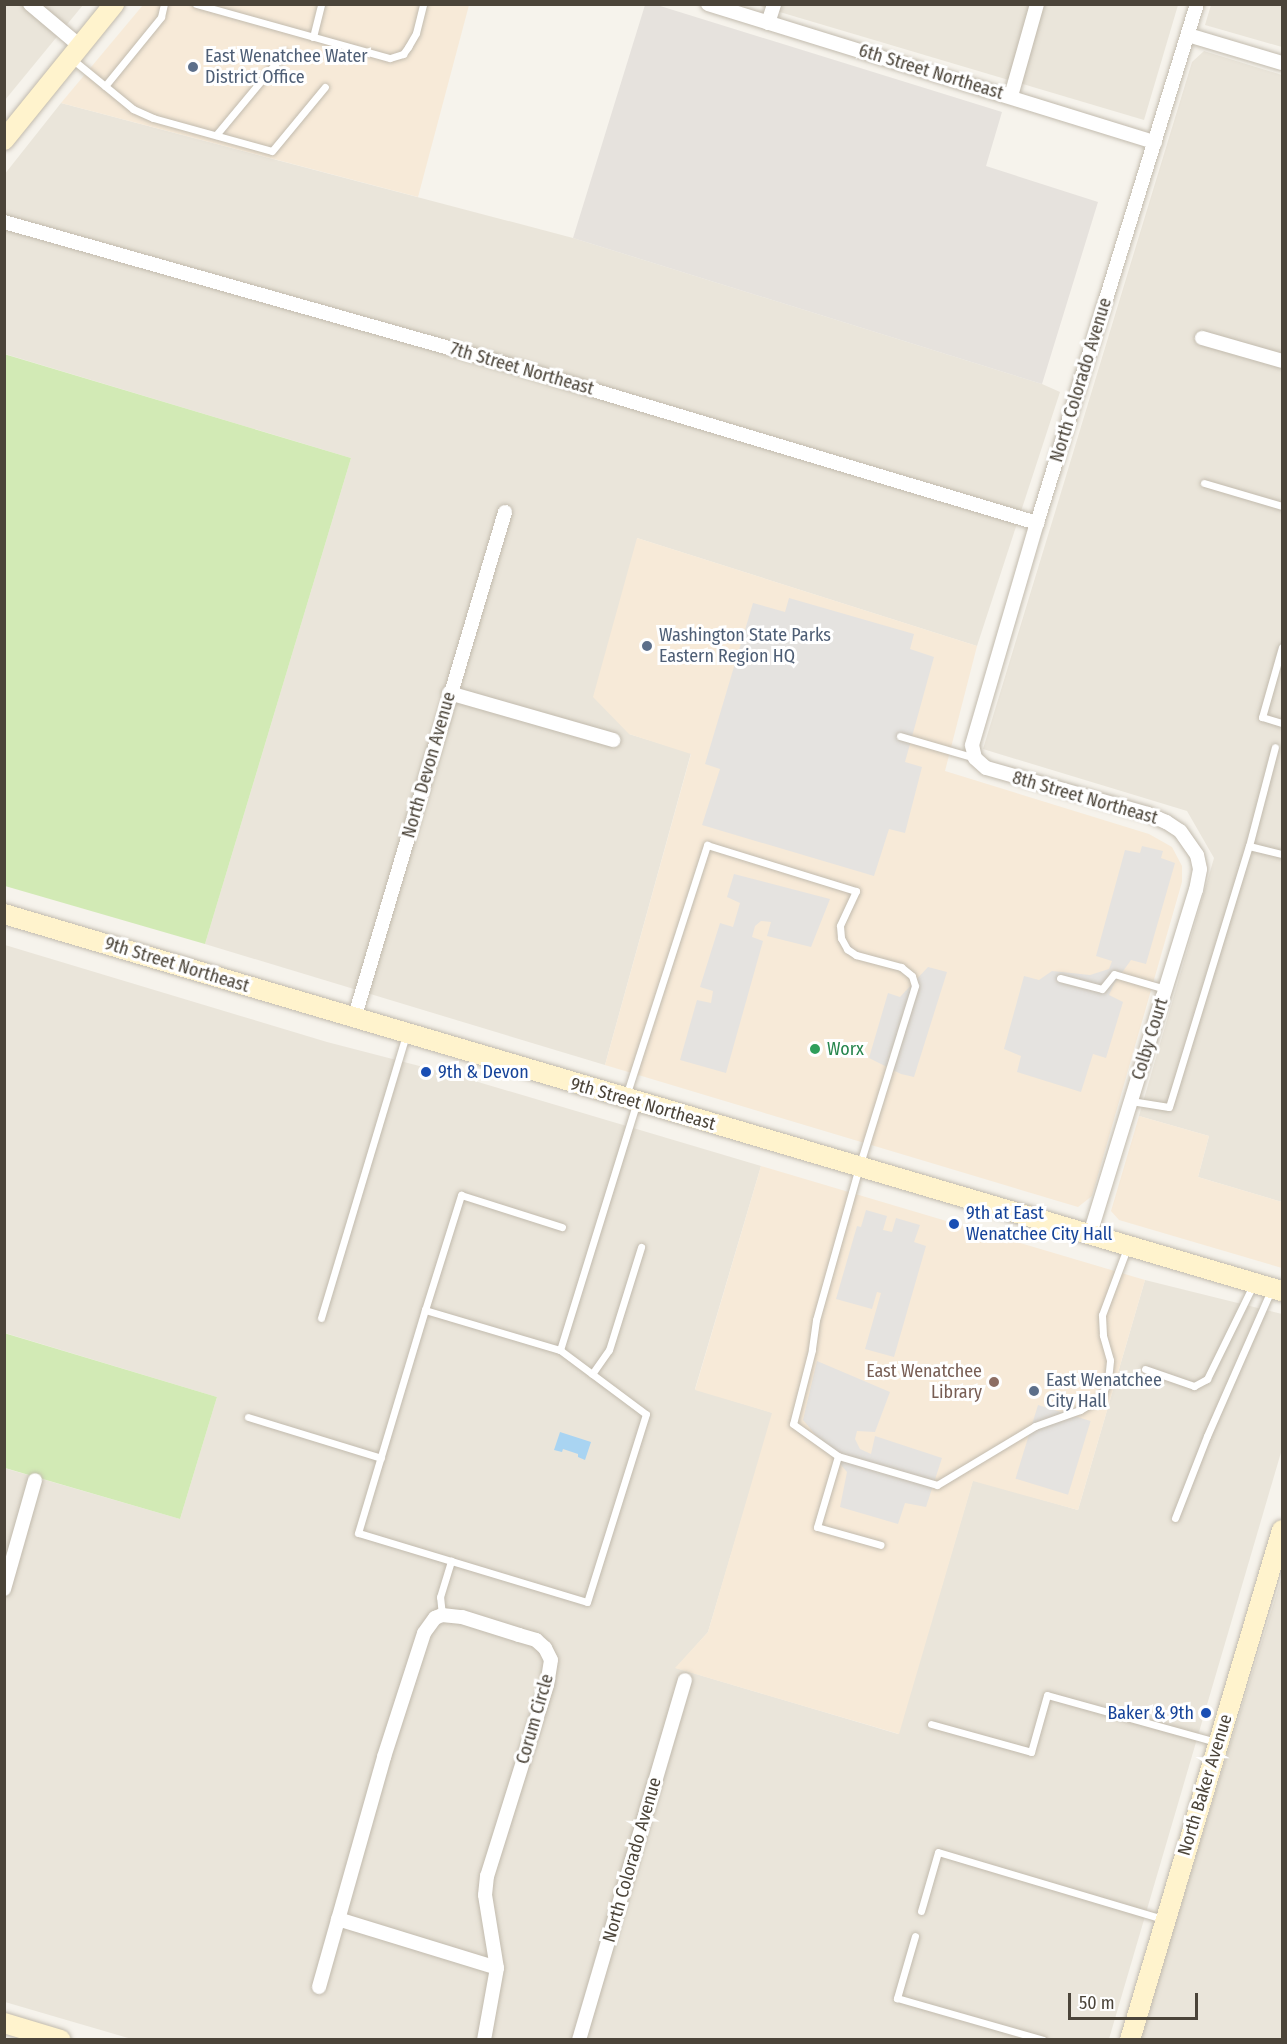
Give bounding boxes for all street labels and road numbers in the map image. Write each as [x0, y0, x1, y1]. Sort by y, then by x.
street label: 6th Street Northeast [856, 40, 1006, 104]
street label: North Colorado Avenue [1046, 295, 1116, 465]
street label: 7th Street Northeast [448, 338, 596, 400]
street label: North Devon Avenue [398, 690, 460, 840]
street label: 8th Street Northeast [1010, 767, 1160, 829]
street label: 9th Street Northeast [102, 933, 252, 997]
street label: Colby Court [1127, 995, 1173, 1083]
street label: 9th Street Northeast [568, 1073, 718, 1135]
street label: Corum Circle [512, 1671, 558, 1767]
street label: North Baker Avenue [1173, 1712, 1237, 1858]
street label: North Colorado Avenue [598, 1775, 666, 1945]

